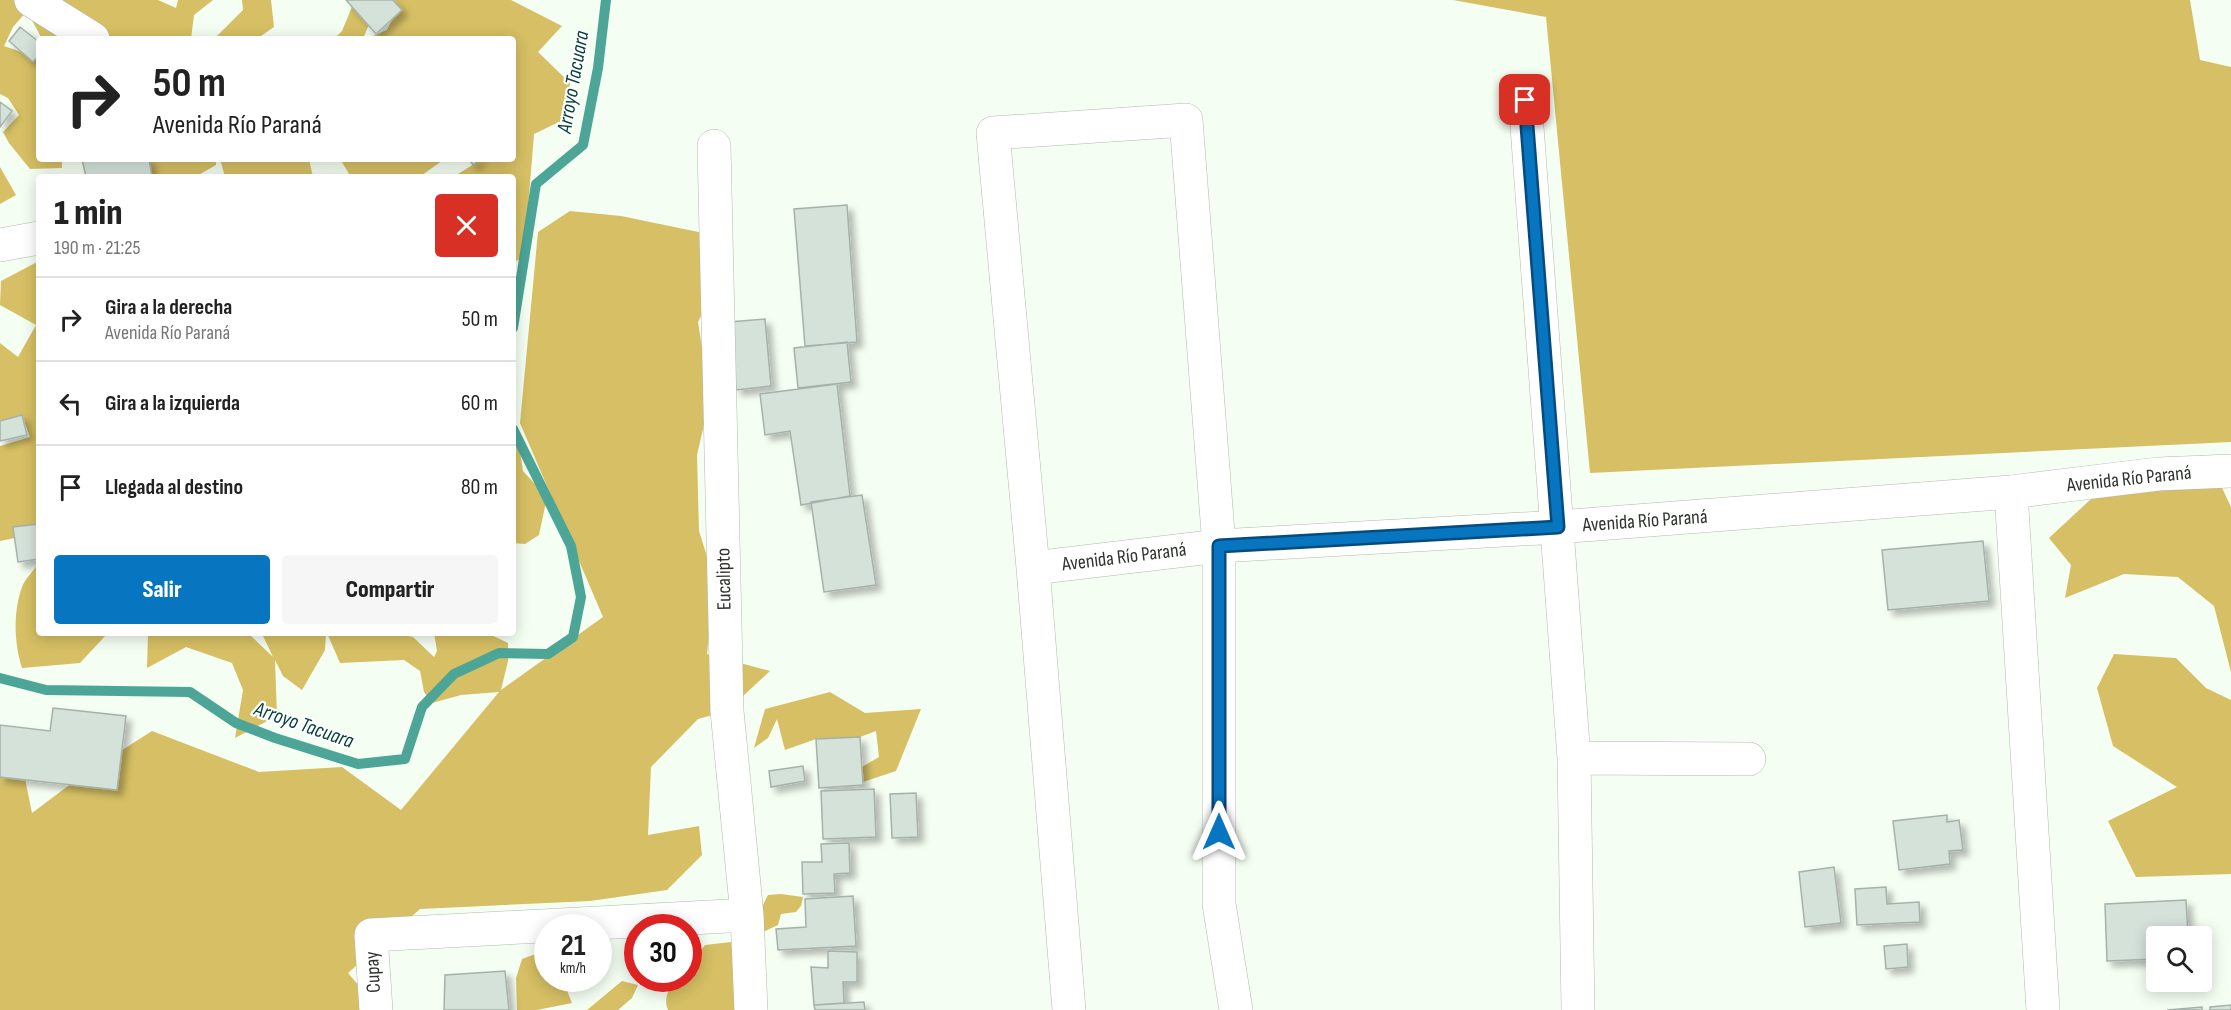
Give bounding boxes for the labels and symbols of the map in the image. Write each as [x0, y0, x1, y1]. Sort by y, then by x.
water label: Arroyo Tacuara [552, 28, 594, 136]
pin [1499, 74, 1550, 125]
street label: Avenida Río Paraná [2065, 461, 2192, 498]
street label: Avenida Río Paraná [1581, 505, 1708, 537]
street label: Avenida Río Paraná [1059, 537, 1188, 577]
street label: Eucalipto [711, 548, 737, 610]
water label: Arroyo Tacuara [250, 696, 357, 754]
position arrow [1187, 800, 1251, 864]
speed limit sign: 30 [624, 914, 702, 992]
street label: Cupay [360, 950, 386, 993]

